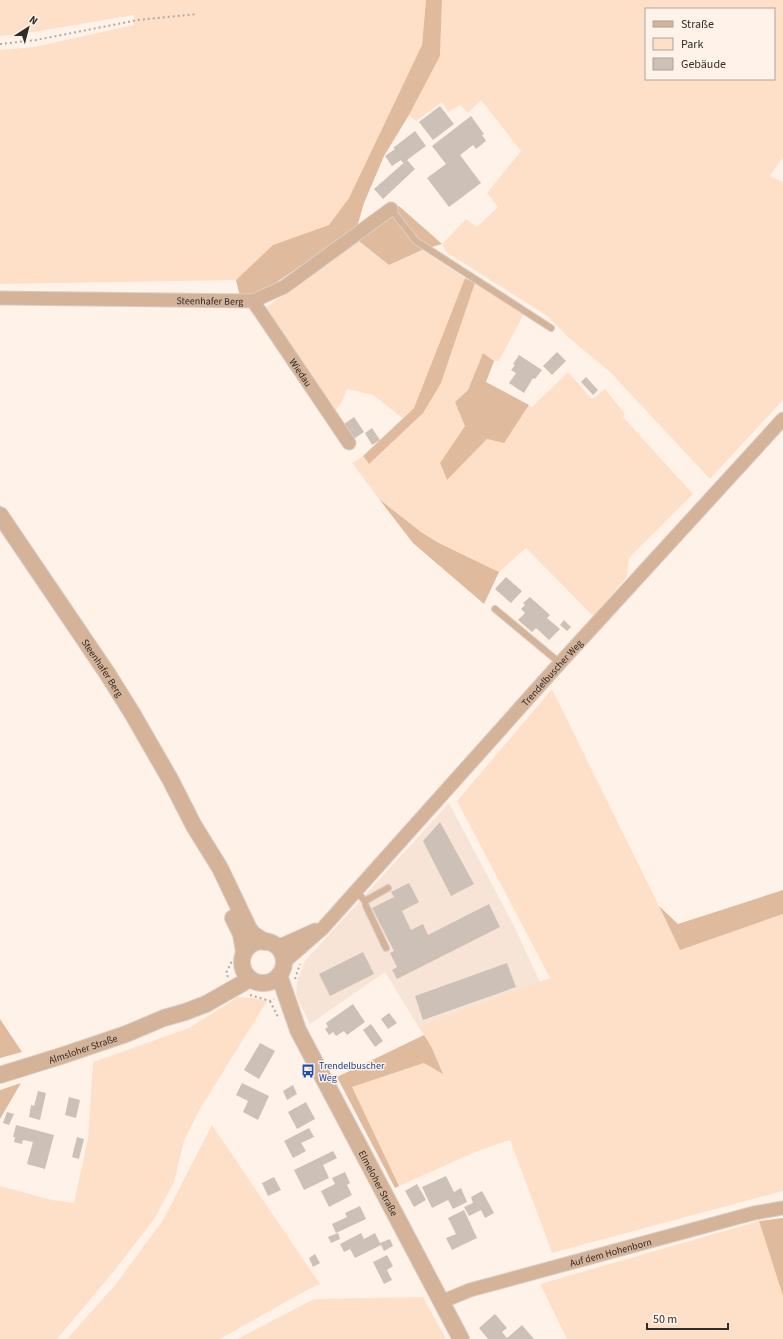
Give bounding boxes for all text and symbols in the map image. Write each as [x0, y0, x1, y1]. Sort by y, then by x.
north arrow [8, 8, 48, 48]
legend [645, 8, 775, 80]
text: N [26, 12, 41, 29]
text: Straße [681, 16, 714, 33]
text: Park [681, 36, 703, 53]
text: Gebäude [681, 56, 726, 73]
street label: Steenhafer Berg [176, 294, 243, 309]
street label: Wiedau [286, 356, 315, 390]
street label: Steenhafer Berg [78, 636, 126, 700]
street label: Trendelbuscher Weg [519, 637, 586, 710]
street label: Almsloher Straße [47, 1031, 120, 1067]
place label: Trendelbuscher Weg [319, 1059, 385, 1085]
bus stop icon: Trendelbuscher Weg [300, 1063, 316, 1079]
street label: Elmeloher Straße [355, 1148, 401, 1219]
street label: Auf dem Hohenborn [568, 1235, 653, 1271]
scale bar [647, 1305, 728, 1331]
text: 50 m [653, 1311, 677, 1328]

